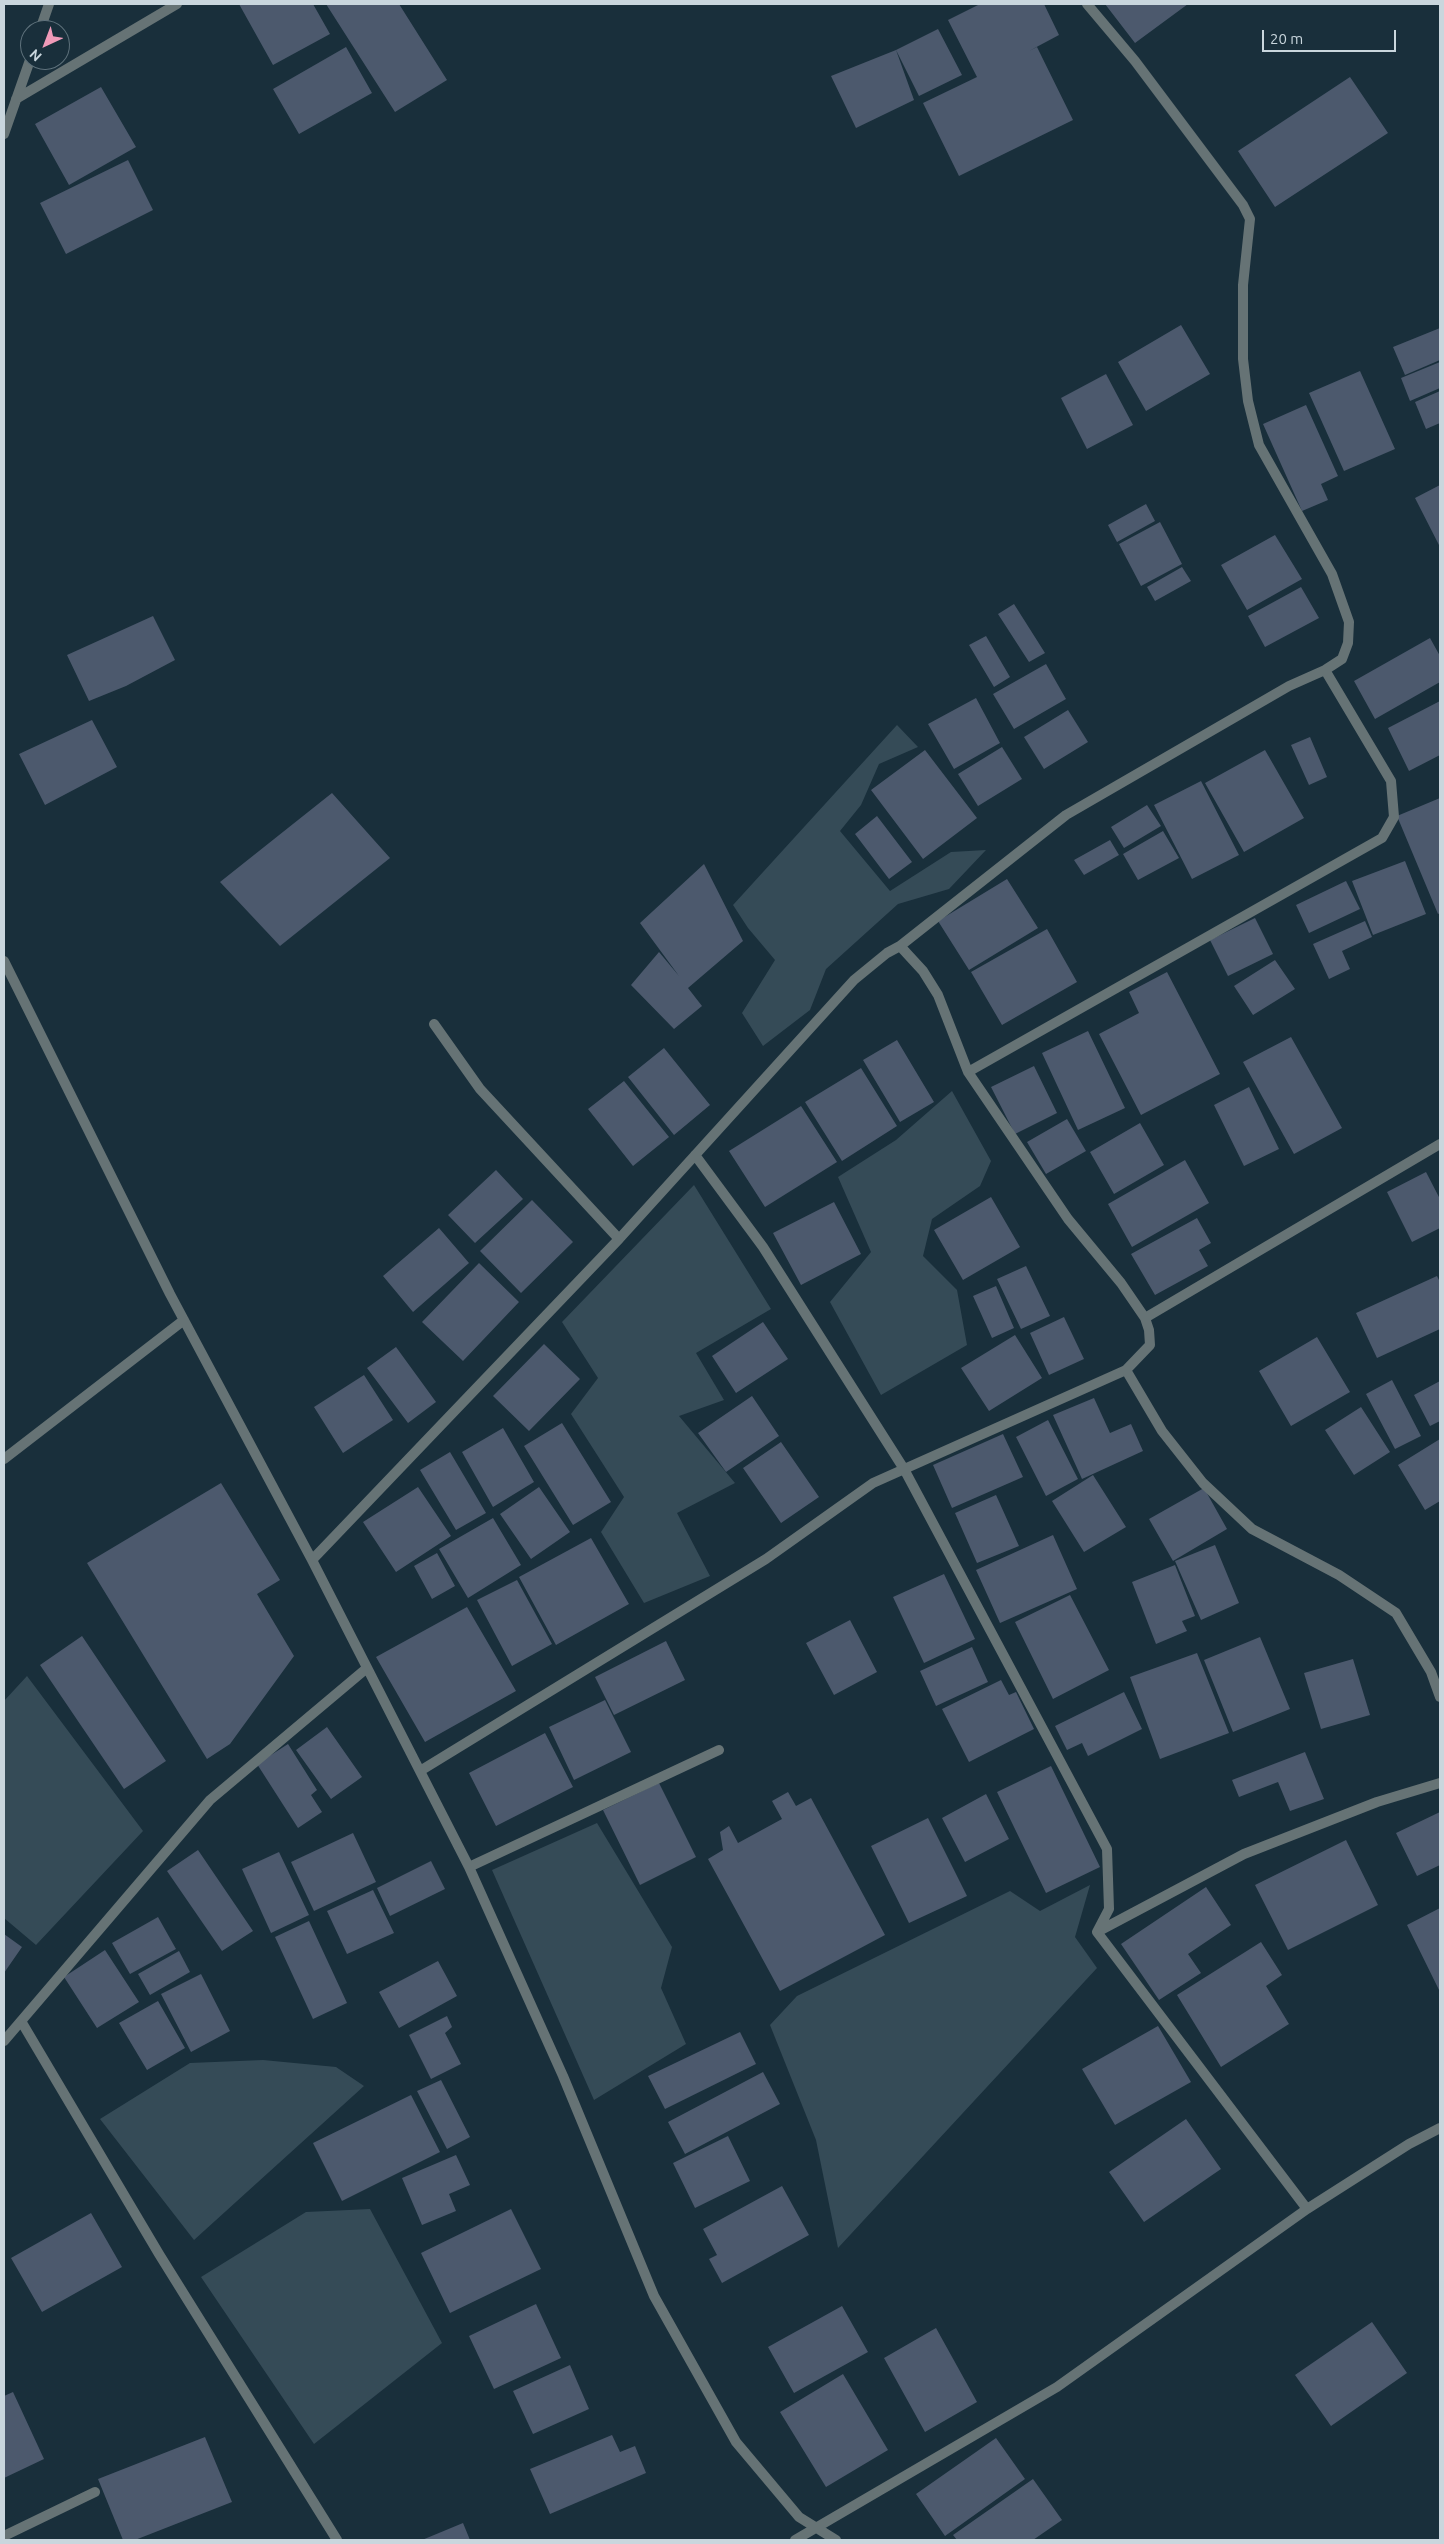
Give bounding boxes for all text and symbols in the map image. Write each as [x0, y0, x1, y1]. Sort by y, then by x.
north arrow [20, 20, 70, 70]
scale bar [1264, 20, 1398, 52]
text: 20 m [1270, 30, 1303, 47]
text: N [26, 46, 45, 65]

